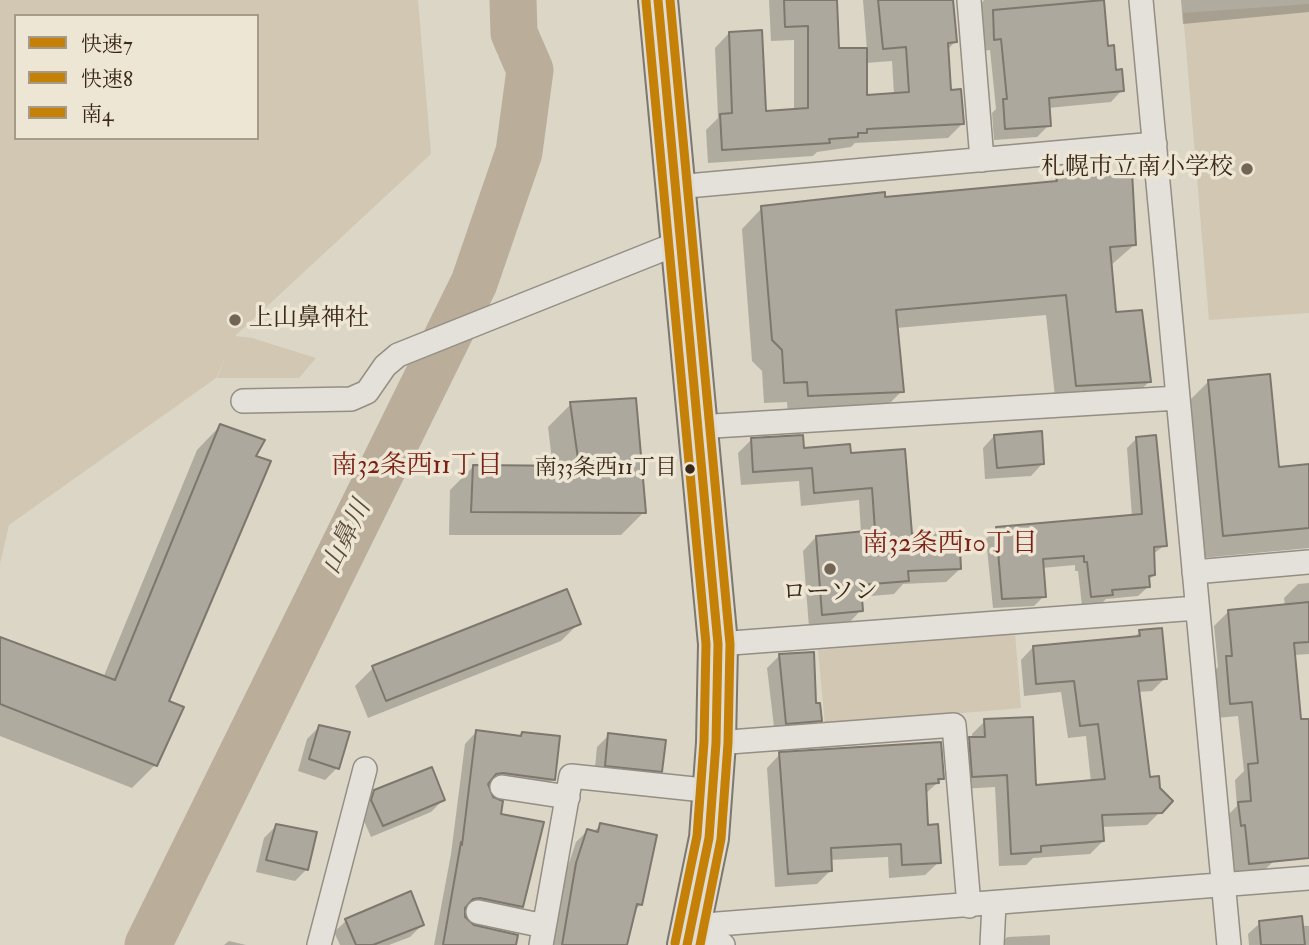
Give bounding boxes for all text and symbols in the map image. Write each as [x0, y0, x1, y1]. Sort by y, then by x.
legend [14, 14, 259, 140]
text: 快速7 [81, 31, 133, 58]
text: 快速8 [81, 66, 133, 93]
text: 南4 [81, 101, 113, 128]
place label: 札幌市立南小学校 [1041, 155, 1233, 183]
marker: 札幌市立南小学校 [1239, 161, 1255, 177]
place label: 上山鼻神社 [249, 306, 369, 334]
marker: 上山鼻神社 [227, 312, 243, 328]
district label: 南32条西11丁目 [331, 451, 503, 483]
place label: 南33条西11丁目 [534, 456, 677, 482]
marker: 南33条西11丁目 [683, 462, 697, 476]
water label: 山鼻川 [317, 496, 379, 580]
district label: 南32条西10丁目 [862, 529, 1038, 561]
marker: ローソン [822, 561, 838, 577]
place label: ローソン [782, 580, 878, 608]

